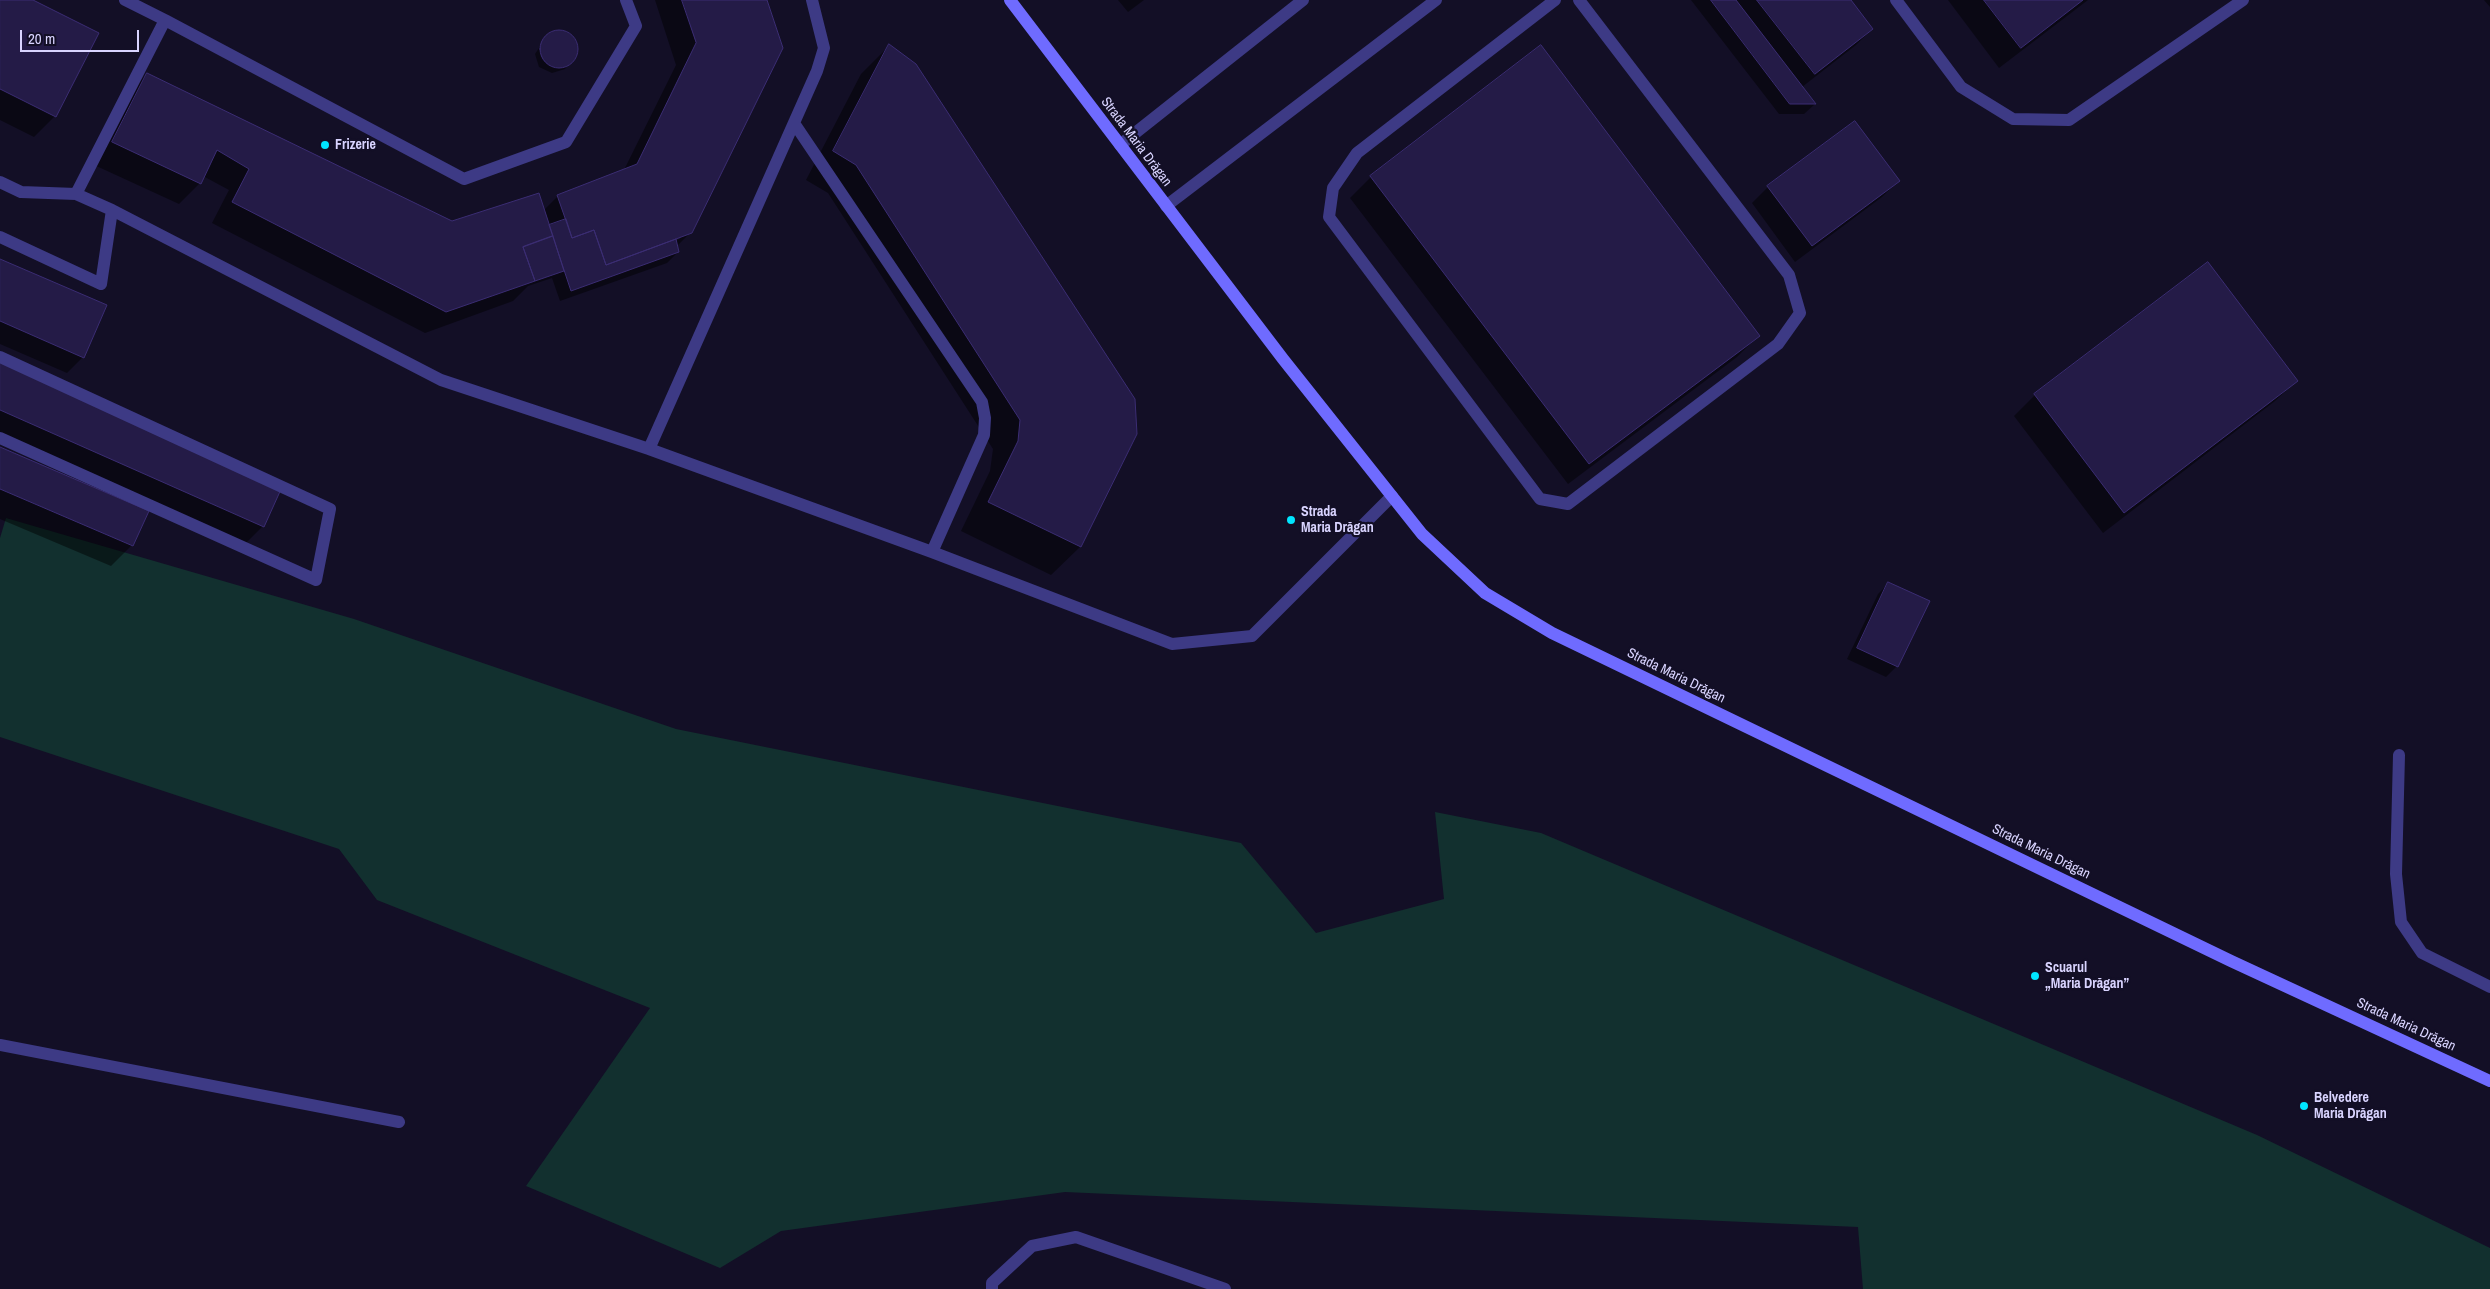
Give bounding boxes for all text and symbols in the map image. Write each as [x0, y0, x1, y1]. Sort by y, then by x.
scale bar [22, 20, 141, 52]
text: 20 m [28, 28, 55, 49]
street label: Strada Maria Drăgan [1097, 94, 1175, 190]
place label: Frizerie [335, 137, 376, 153]
marker: Frizerie [319, 139, 331, 151]
place label: Strada Maria Drăgan [1301, 504, 1374, 536]
marker: Strada Maria Drăgan [1285, 514, 1297, 526]
street label: Strada Maria Drăgan [1624, 645, 1728, 707]
street label: Strada Maria Drăgan [1989, 821, 2093, 883]
place label: Scuarul „Maria Drăgan” [2045, 960, 2129, 992]
marker: Scuarul „Maria Drăgan” [2029, 970, 2041, 982]
street label: Strada Maria Drăgan [2354, 995, 2458, 1055]
place label: Belvedere Maria Drăgan [2314, 1090, 2387, 1122]
marker: Belvedere Maria Drăgan [2298, 1100, 2310, 1112]

